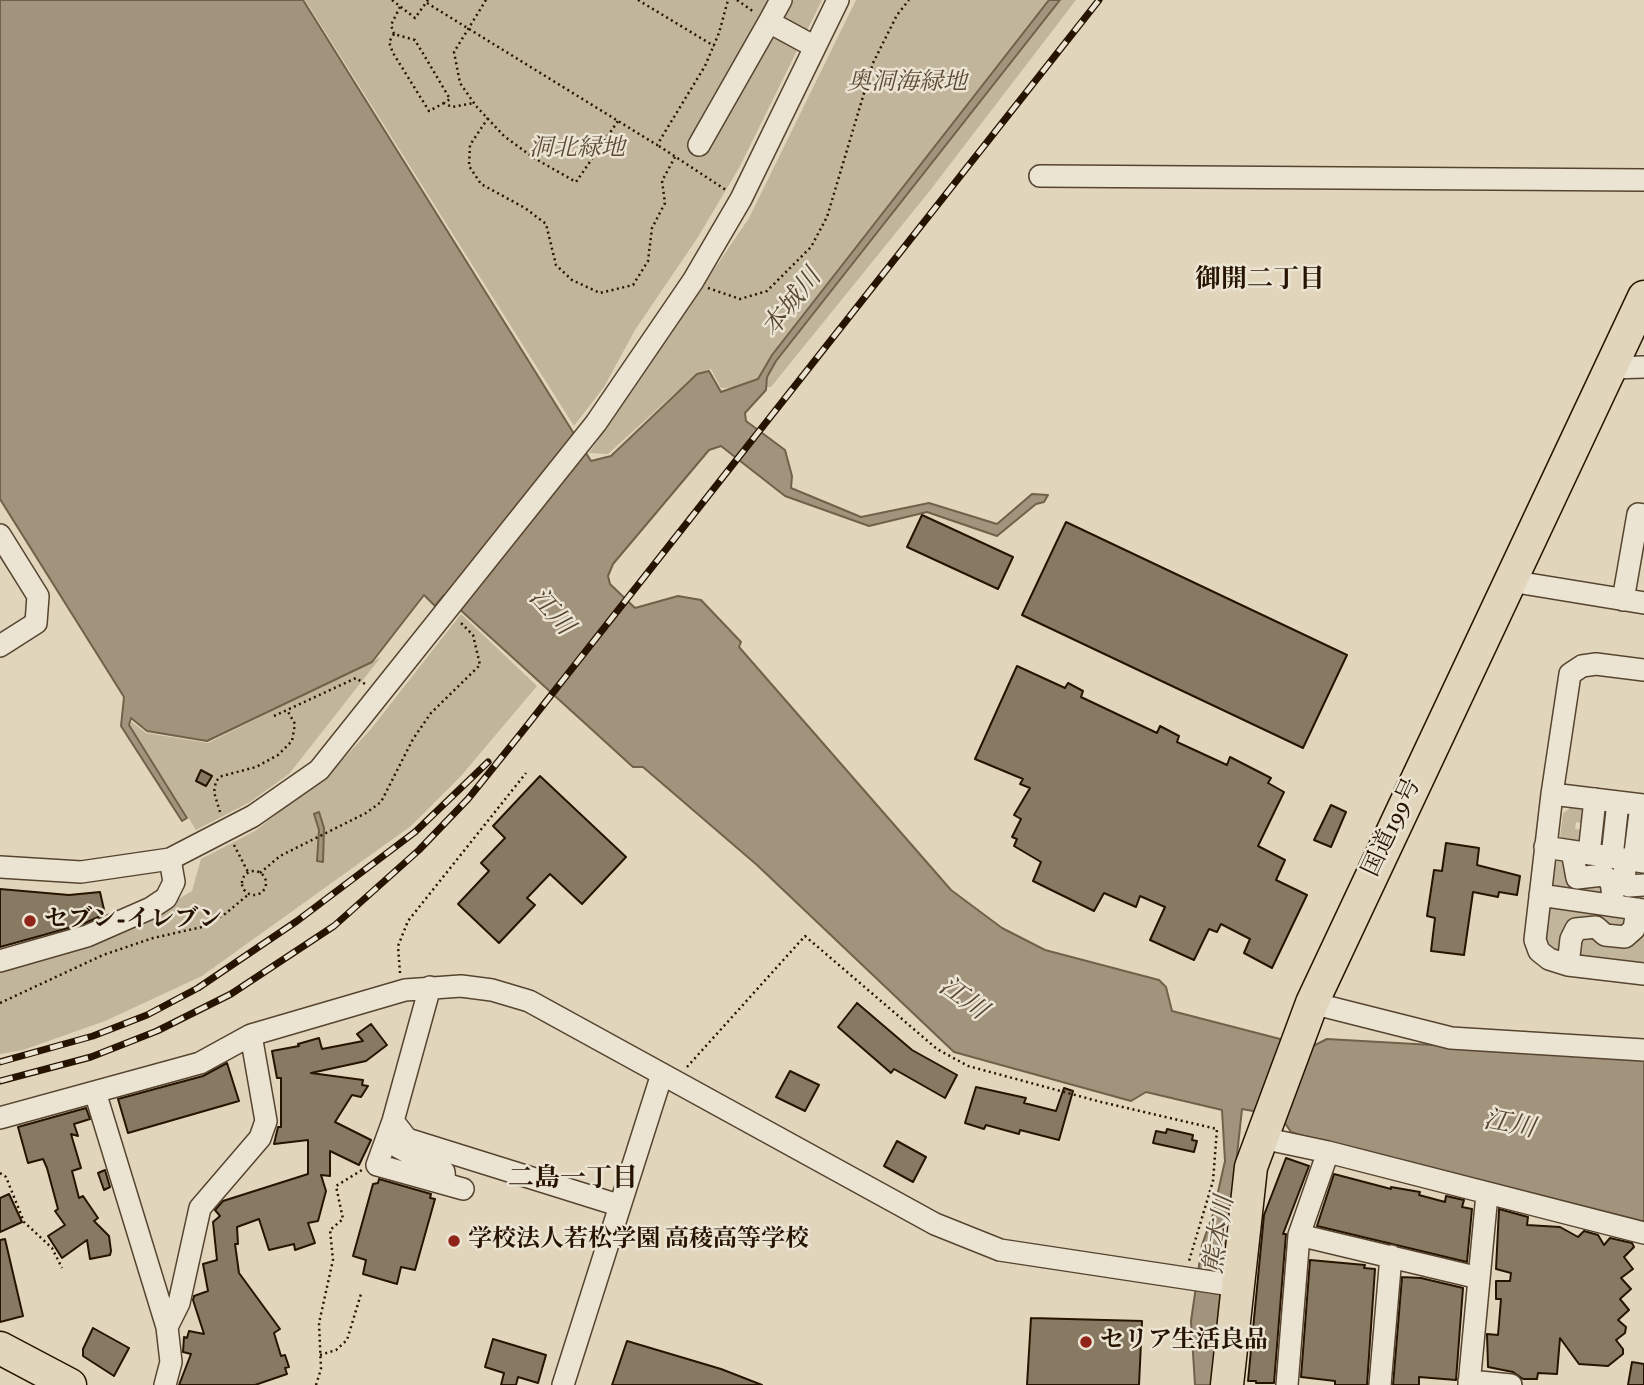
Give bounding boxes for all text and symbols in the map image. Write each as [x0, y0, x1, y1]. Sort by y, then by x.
park label: 奥洞海緑地 [847, 70, 967, 98]
park label: 洞北緑地 [529, 136, 625, 164]
water label: 本城川 [757, 264, 829, 344]
district label: 御開二丁目 [1195, 265, 1325, 297]
water label: 江川 [521, 583, 579, 643]
street label: 国道199号 [1358, 774, 1428, 882]
place label: セブン-イレブン [44, 907, 222, 935]
marker: セブン-イレブン [22, 913, 38, 929]
water label: 江川 [932, 972, 992, 1028]
water label: 江川 [1481, 1106, 1537, 1146]
district label: 二島一丁目 [508, 1164, 638, 1196]
water label: 熊本川 [1199, 1194, 1243, 1276]
place label: 学校法人若松学園 高稜高等学校 [468, 1227, 809, 1255]
marker: 学校法人若松学園 高稜高等学校 [446, 1233, 462, 1249]
place label: セリア生活良品 [1100, 1328, 1268, 1356]
marker: セリア生活良品 [1078, 1334, 1094, 1350]

